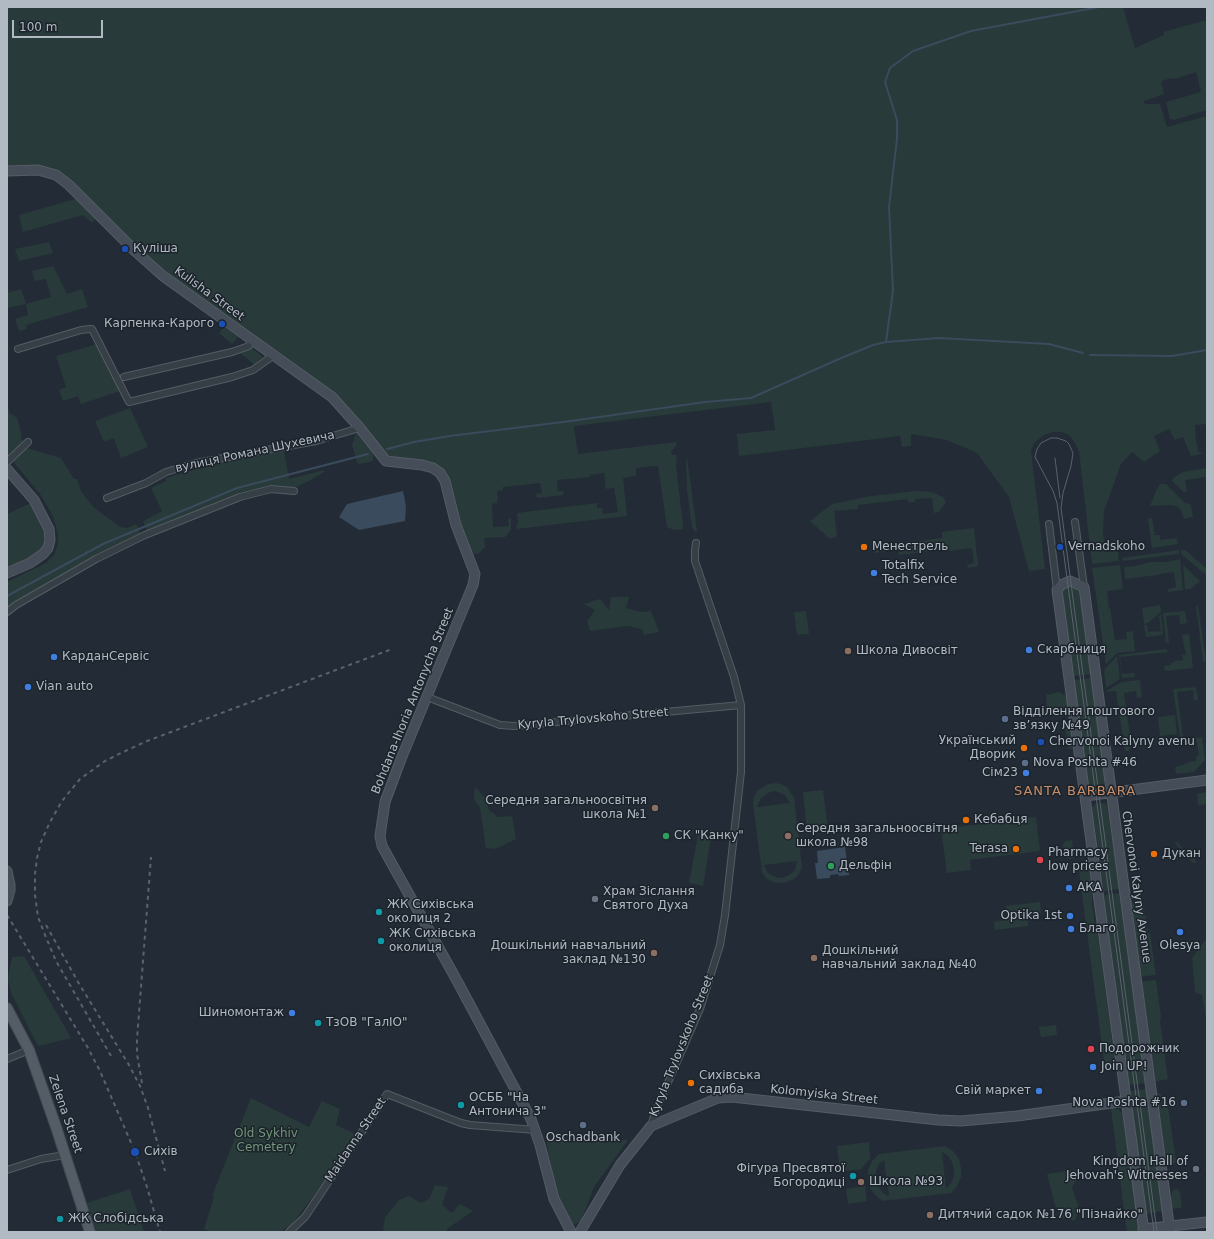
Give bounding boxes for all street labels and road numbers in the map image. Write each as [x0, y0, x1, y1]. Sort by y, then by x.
street label: Kulisha Street [171, 264, 247, 324]
street label: вулиця Романа Шухевича [174, 428, 336, 476]
street label: Bohdana-Ihoria Antonycha Street [369, 606, 457, 796]
street label: Kyryla Trylovskoho Street [517, 705, 669, 733]
street label: Chervonoi Kalyny Avenue [1118, 810, 1154, 964]
street label: Kyryla Trylovskoho Street [647, 973, 717, 1119]
street label: Zelena Street [45, 1073, 85, 1155]
street label: Kolomyiska Street [770, 1082, 878, 1108]
street label: Maidanna Street [322, 1095, 390, 1185]

